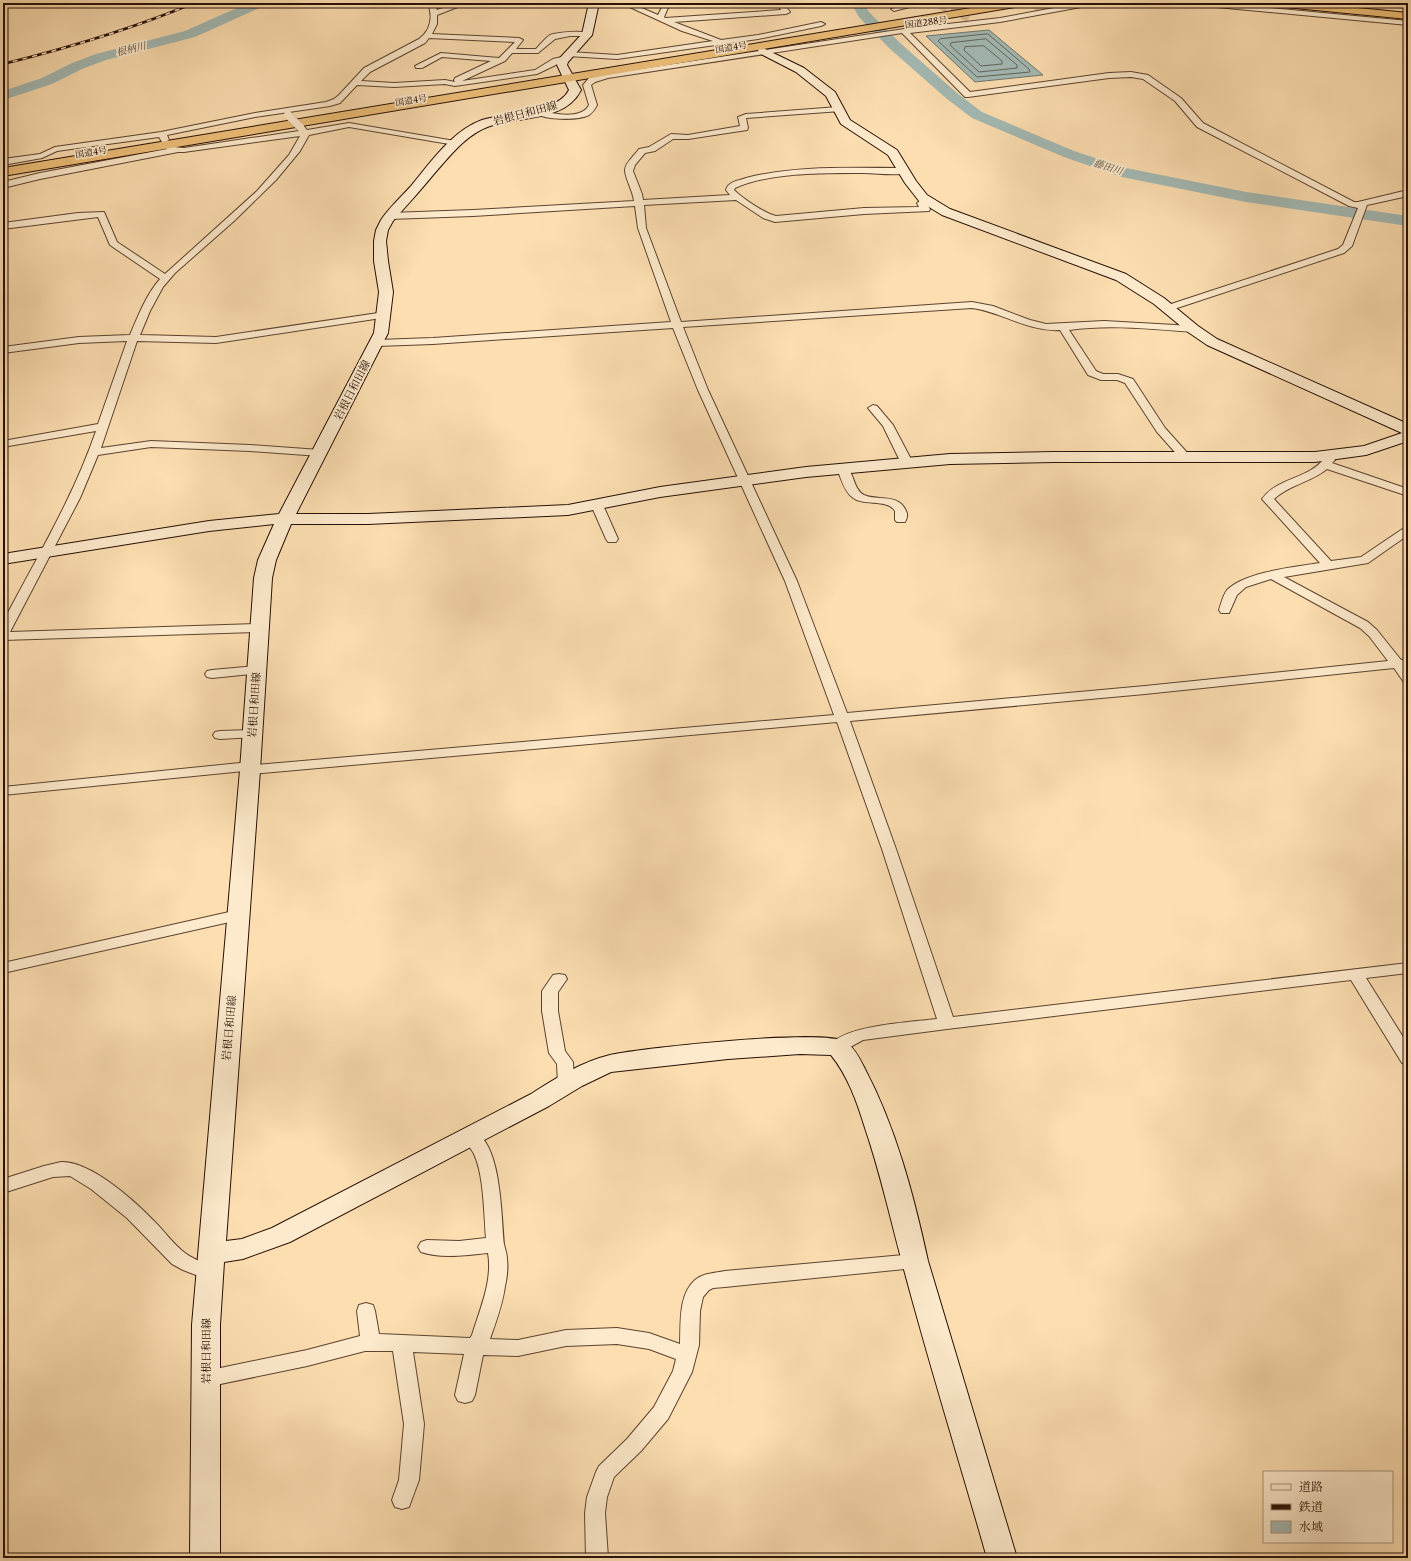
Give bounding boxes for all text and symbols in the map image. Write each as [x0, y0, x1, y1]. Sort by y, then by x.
street label: 国道288号 [904, 14, 948, 30]
water label: 根柄川 [115, 39, 148, 59]
street label: 国道4号 [714, 39, 748, 55]
street label: 国道4号 [394, 92, 428, 108]
street label: 岩根日和田線 [491, 98, 559, 128]
street label: 国道4号 [74, 144, 108, 160]
water label: 藤田川 [1092, 156, 1125, 178]
street label: 岩根日和田線 [331, 357, 373, 423]
street label: 岩根日和田線 [245, 672, 263, 738]
street label: 岩根日和田線 [219, 995, 239, 1061]
street label: 岩根日和田線 [199, 1318, 213, 1384]
legend [1263, 1471, 1393, 1543]
text: 道路 [1299, 1479, 1323, 1494]
text: 鉄道 [1298, 1499, 1323, 1514]
text: 水域 [1299, 1519, 1323, 1534]

